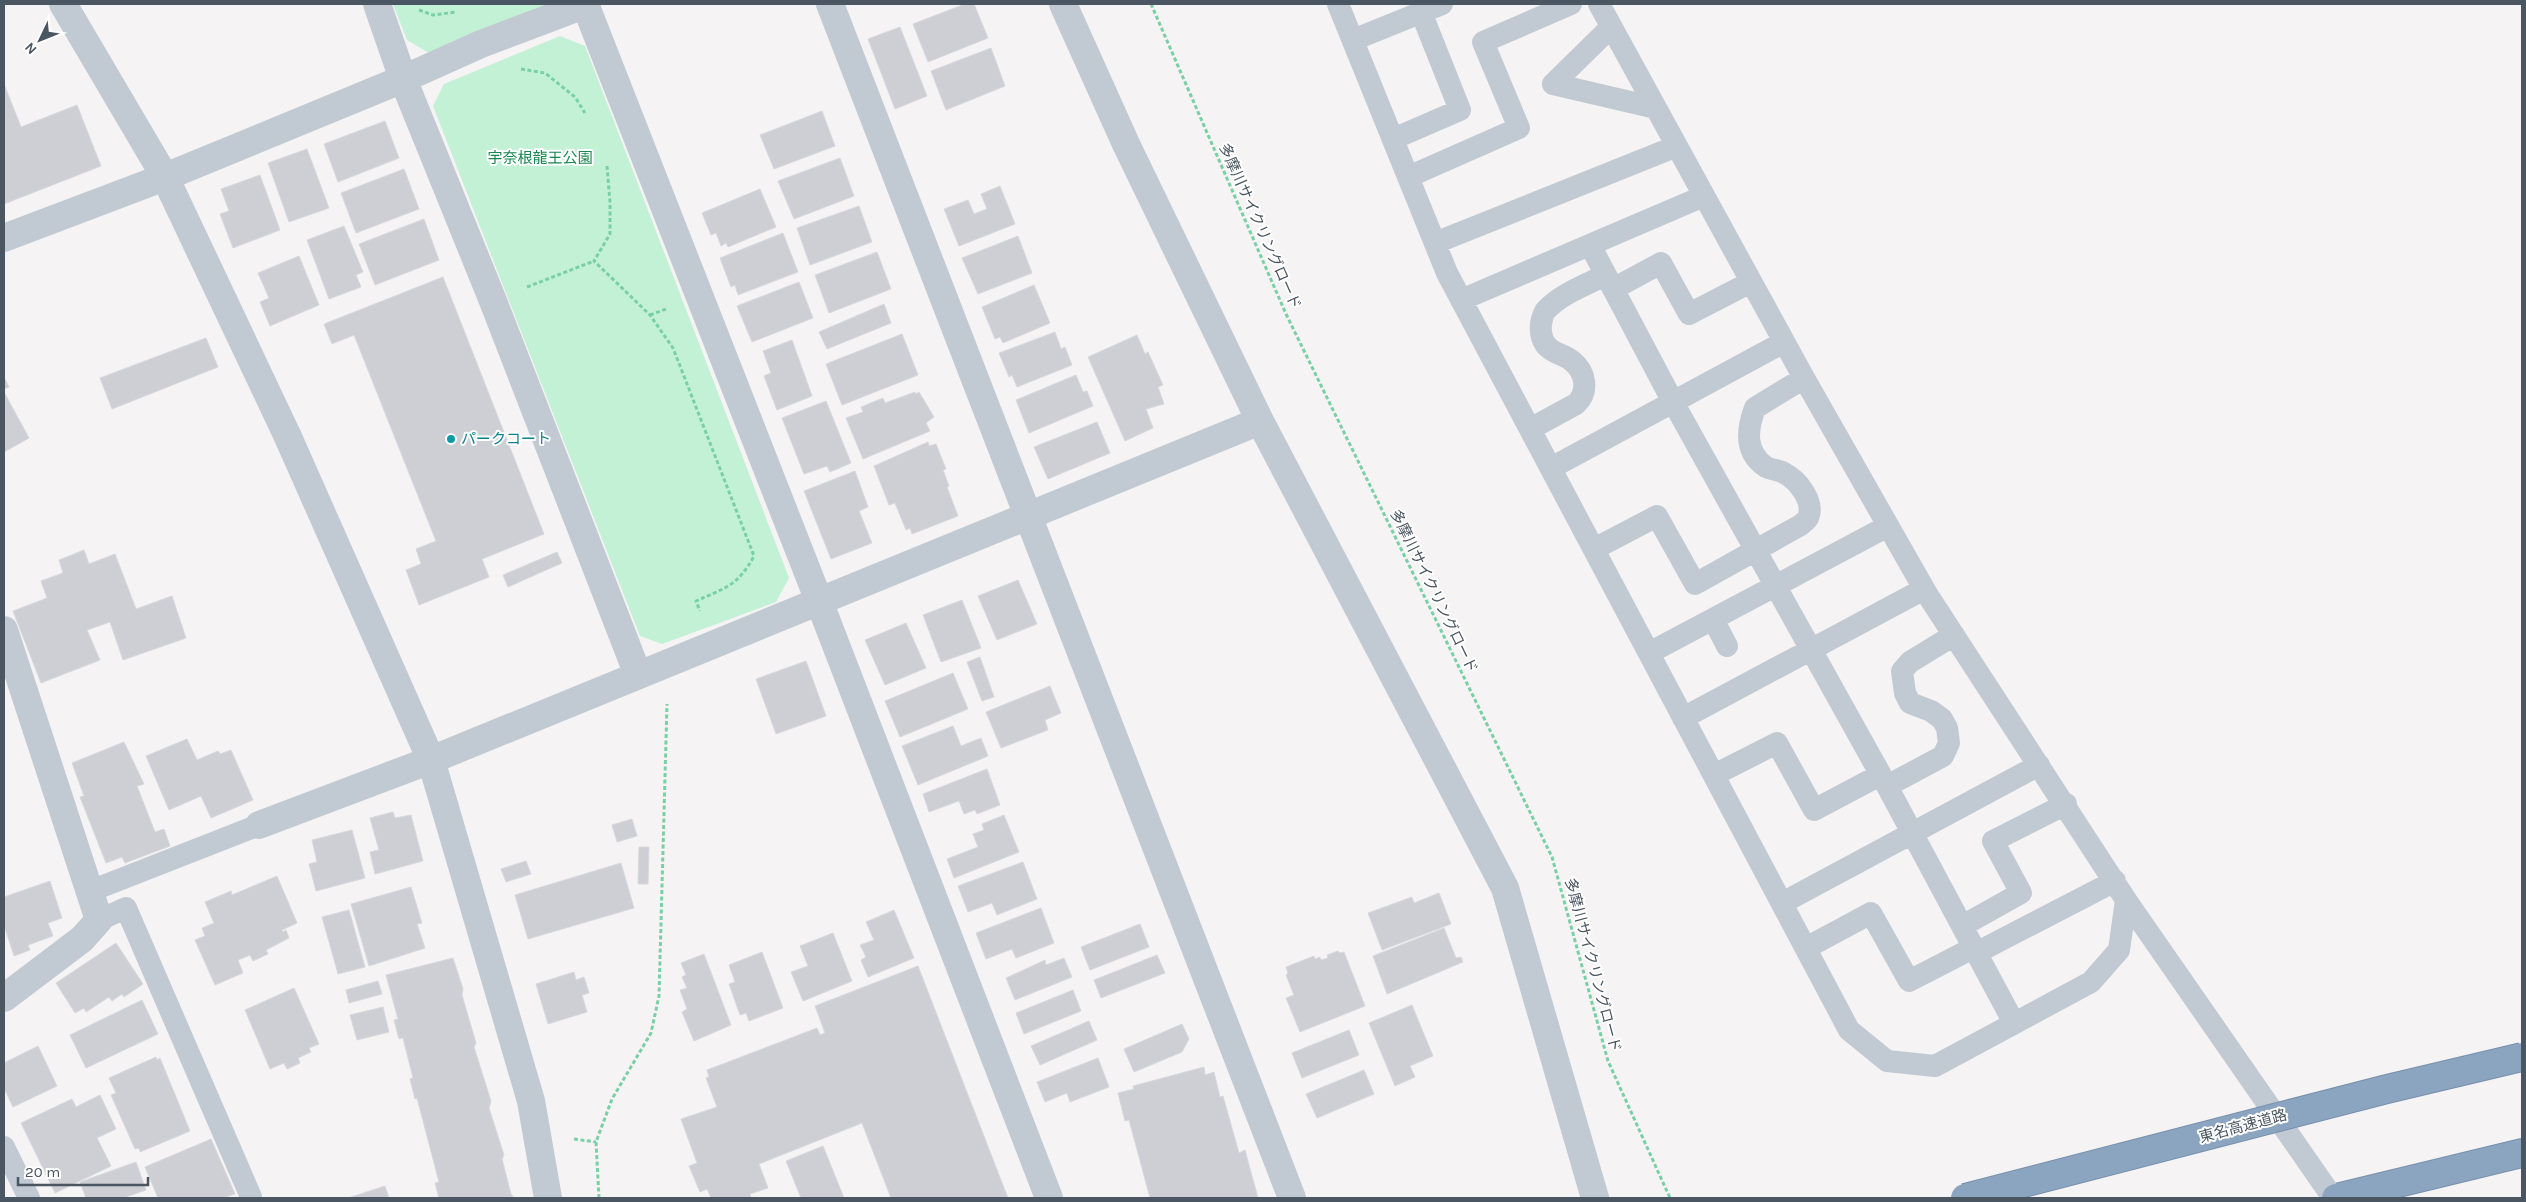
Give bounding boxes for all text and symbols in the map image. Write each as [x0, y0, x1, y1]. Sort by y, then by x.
north arrow [15, 15, 65, 65]
text: N [21, 39, 41, 58]
street label: 多摩川サイクリングロード [1215, 140, 1305, 312]
park label: 宇奈根龍王公園 [487, 149, 593, 167]
place label: パークコート [461, 430, 551, 448]
marker: パークコート [445, 433, 457, 445]
street label: 多摩川サイクリングロード [1387, 506, 1481, 676]
street label: 多摩川サイクリングロード [1561, 876, 1625, 1054]
street label: 東名高速道路 [2197, 1106, 2289, 1146]
scale bar [18, 1154, 148, 1186]
text: 20 m [25, 1163, 60, 1181]

